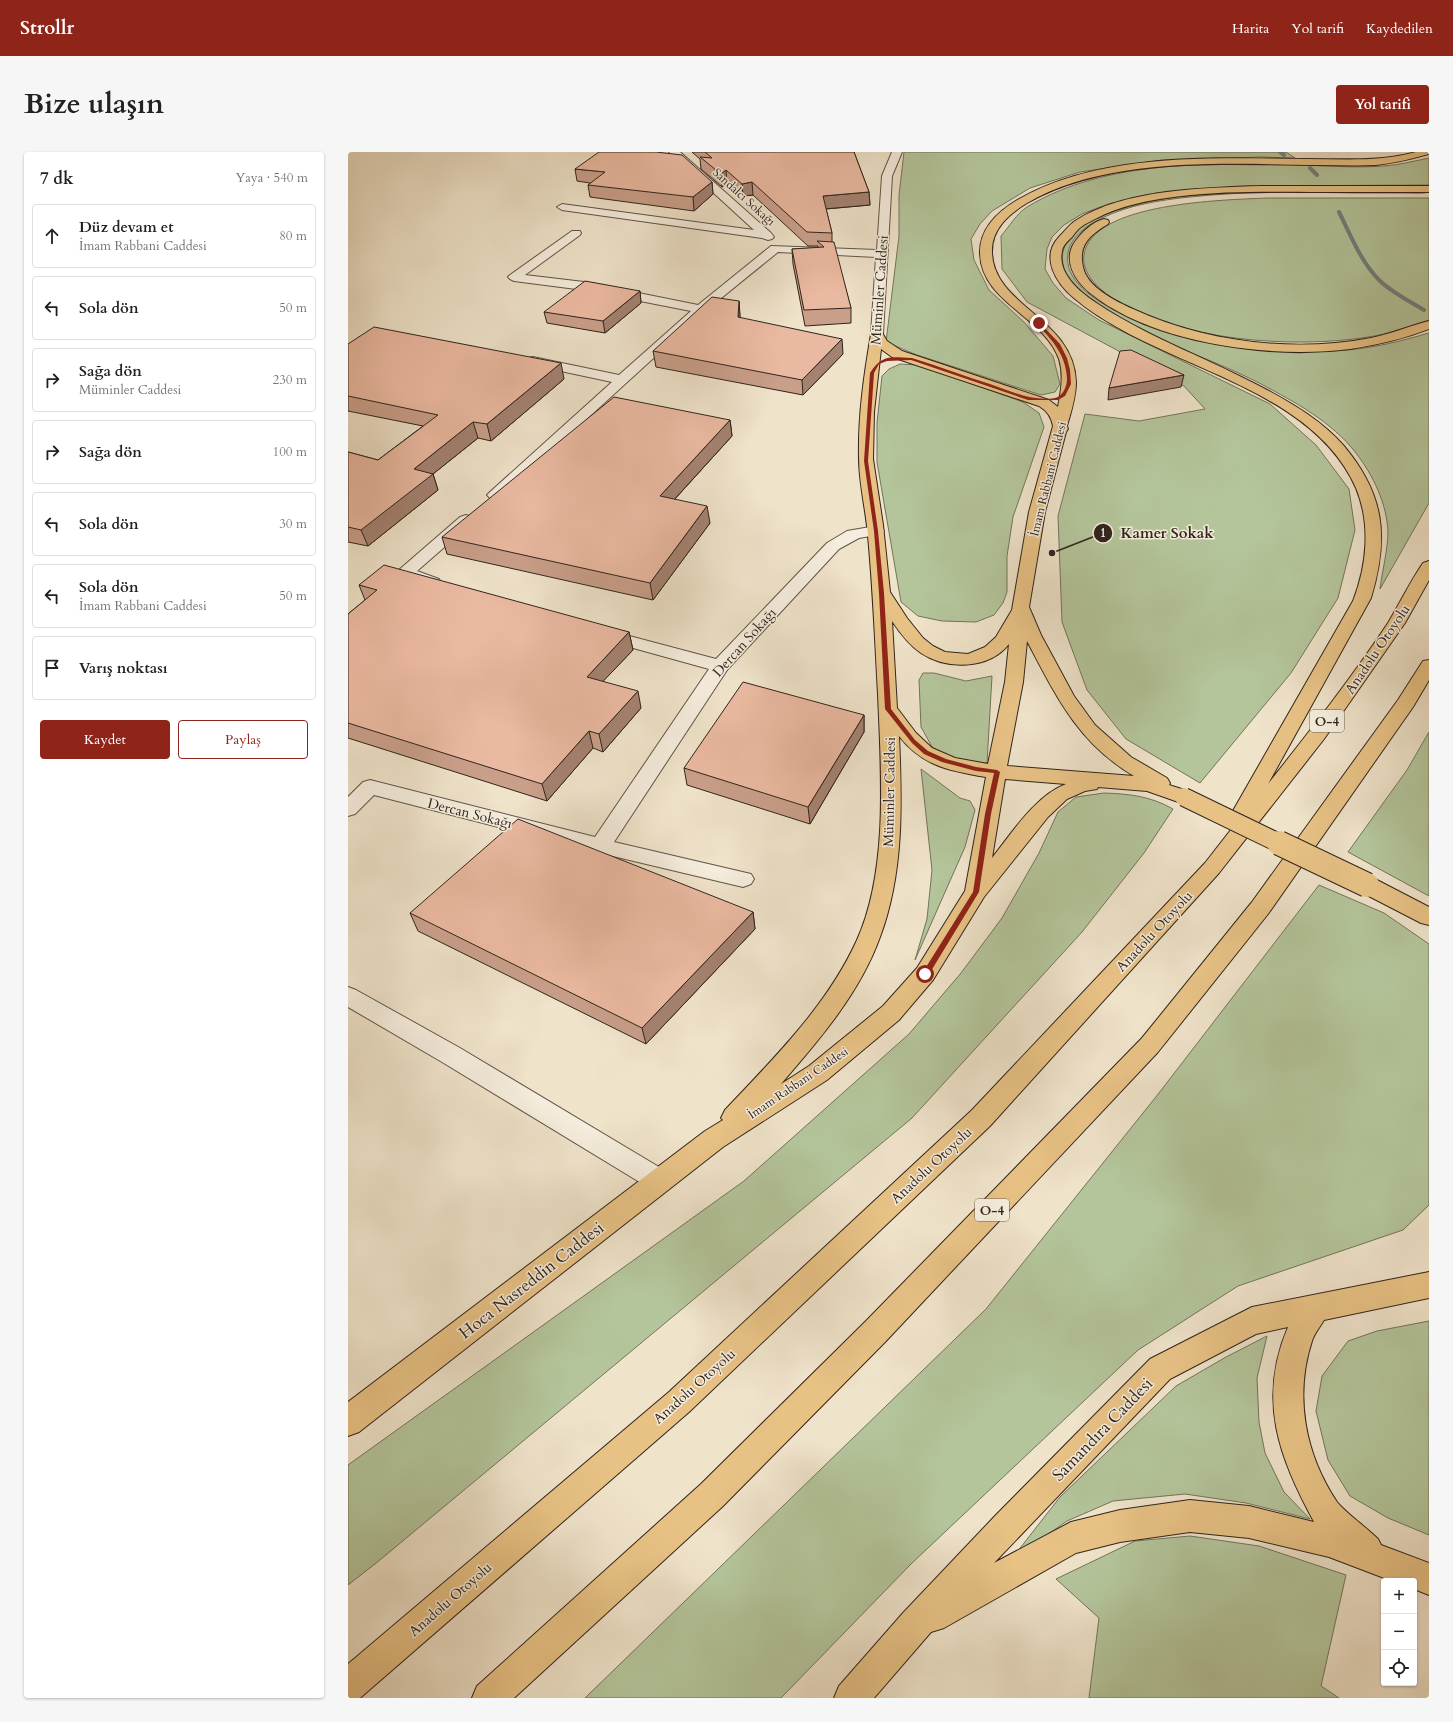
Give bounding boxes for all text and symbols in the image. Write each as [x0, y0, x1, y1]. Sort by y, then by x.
text: Strollr [20, 15, 74, 41]
text: Harita [1232, 19, 1269, 38]
text: Yol tarifi [1291, 19, 1344, 38]
text: Kaydedilen [1366, 19, 1433, 38]
text: Bize ulaşın [24, 85, 164, 123]
button: Yol tarifi [1336, 85, 1429, 124]
street label: Sandalcı Sokağı [709, 165, 779, 230]
text: 7 dk [40, 167, 74, 190]
text: Yaya · 540 m [235, 169, 308, 187]
text: Düz devam et [79, 217, 174, 237]
icon: ahead [41, 225, 63, 247]
text: 80 m [279, 227, 307, 245]
street label: Müminler Caddesi [866, 234, 893, 346]
text: İmam Rabbani Caddesi [79, 237, 207, 255]
icon: left [41, 297, 63, 319]
text: Sola dön [79, 298, 139, 318]
text: 50 m [279, 299, 307, 317]
route end [1030, 314, 1048, 332]
text: Sağa dön [79, 361, 142, 381]
icon: right [41, 369, 63, 391]
text: 230 m [273, 371, 307, 389]
text: Müminler Caddesi [79, 381, 181, 399]
street label: İmam Rabbani Caddesi [1025, 419, 1070, 538]
icon: right [41, 441, 63, 463]
text: Sağa dön [79, 442, 142, 462]
text: 100 m [273, 443, 307, 461]
icon: left [41, 513, 63, 535]
text: Sola dön [79, 514, 139, 534]
text: 30 m [279, 515, 307, 533]
callout: Kamer Sokak [1093, 520, 1222, 547]
text: Kamer Sokak [1120, 523, 1214, 543]
text: 1 [1100, 525, 1106, 541]
text: Sola dön [79, 577, 139, 597]
icon: left [41, 585, 63, 607]
text: 50 m [279, 587, 307, 605]
text: İmam Rabbani Caddesi [79, 597, 207, 615]
street label: Anadolu Otoyolu [1340, 600, 1415, 698]
street label: Dercan Sokağı [708, 604, 781, 681]
icon: arrive [41, 657, 63, 679]
text: Varış noktası [79, 658, 168, 678]
road number: O-4 [1310, 710, 1344, 732]
button: Kaydet [40, 720, 170, 759]
button: Paylaş [178, 720, 308, 759]
street label: Müminler Caddesi [879, 737, 900, 847]
street label: Dercan Sokağı [425, 794, 514, 833]
street label: Anadolu Otoyolu [1112, 886, 1197, 976]
route start [916, 965, 934, 983]
street label: İmam Rabbani Caddesi [744, 1042, 852, 1123]
street label: Anadolu Otoyolu [887, 1123, 976, 1208]
road number: O-4 [975, 1199, 1009, 1221]
street label: Hoca Nasreddin Caddesi [454, 1216, 609, 1344]
street label: Anadolu Otoyolu [649, 1344, 740, 1428]
street label: Samandıra Caddesi [1047, 1372, 1158, 1486]
street label: Anadolu Otoyolu [405, 1558, 496, 1641]
map controls [1381, 1578, 1417, 1686]
button: + [1381, 1578, 1417, 1614]
button: − [1381, 1614, 1417, 1650]
button: locate [1381, 1650, 1417, 1686]

